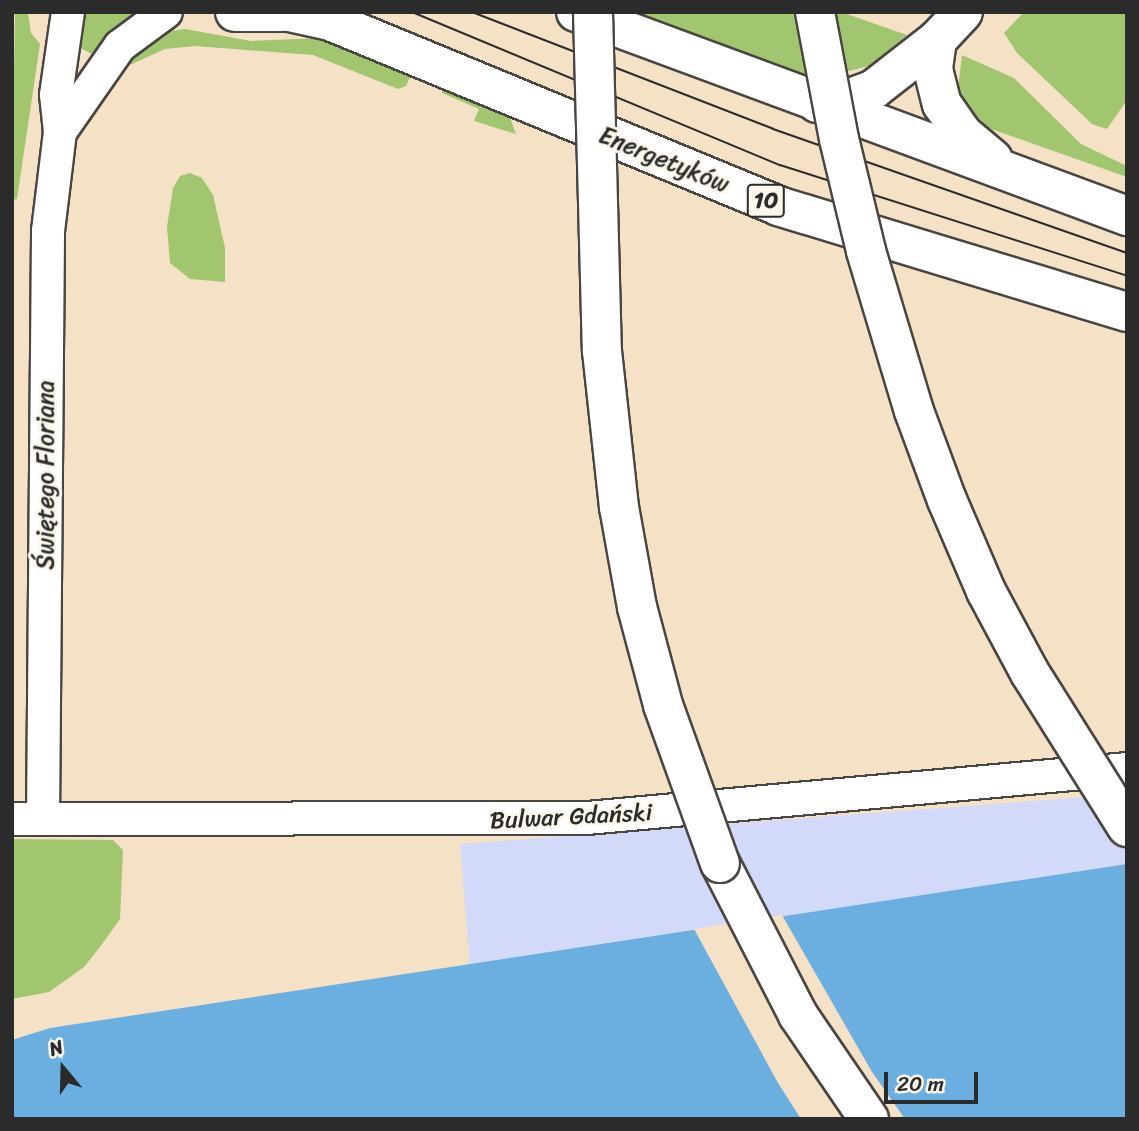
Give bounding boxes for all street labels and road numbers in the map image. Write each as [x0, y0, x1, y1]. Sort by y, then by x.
street label: Energetyków [595, 121, 733, 199]
road number: 10 [747, 182, 785, 220]
street label: Świętego Floriana [32, 380, 60, 570]
street label: Bulwar Gdański [489, 798, 653, 836]

